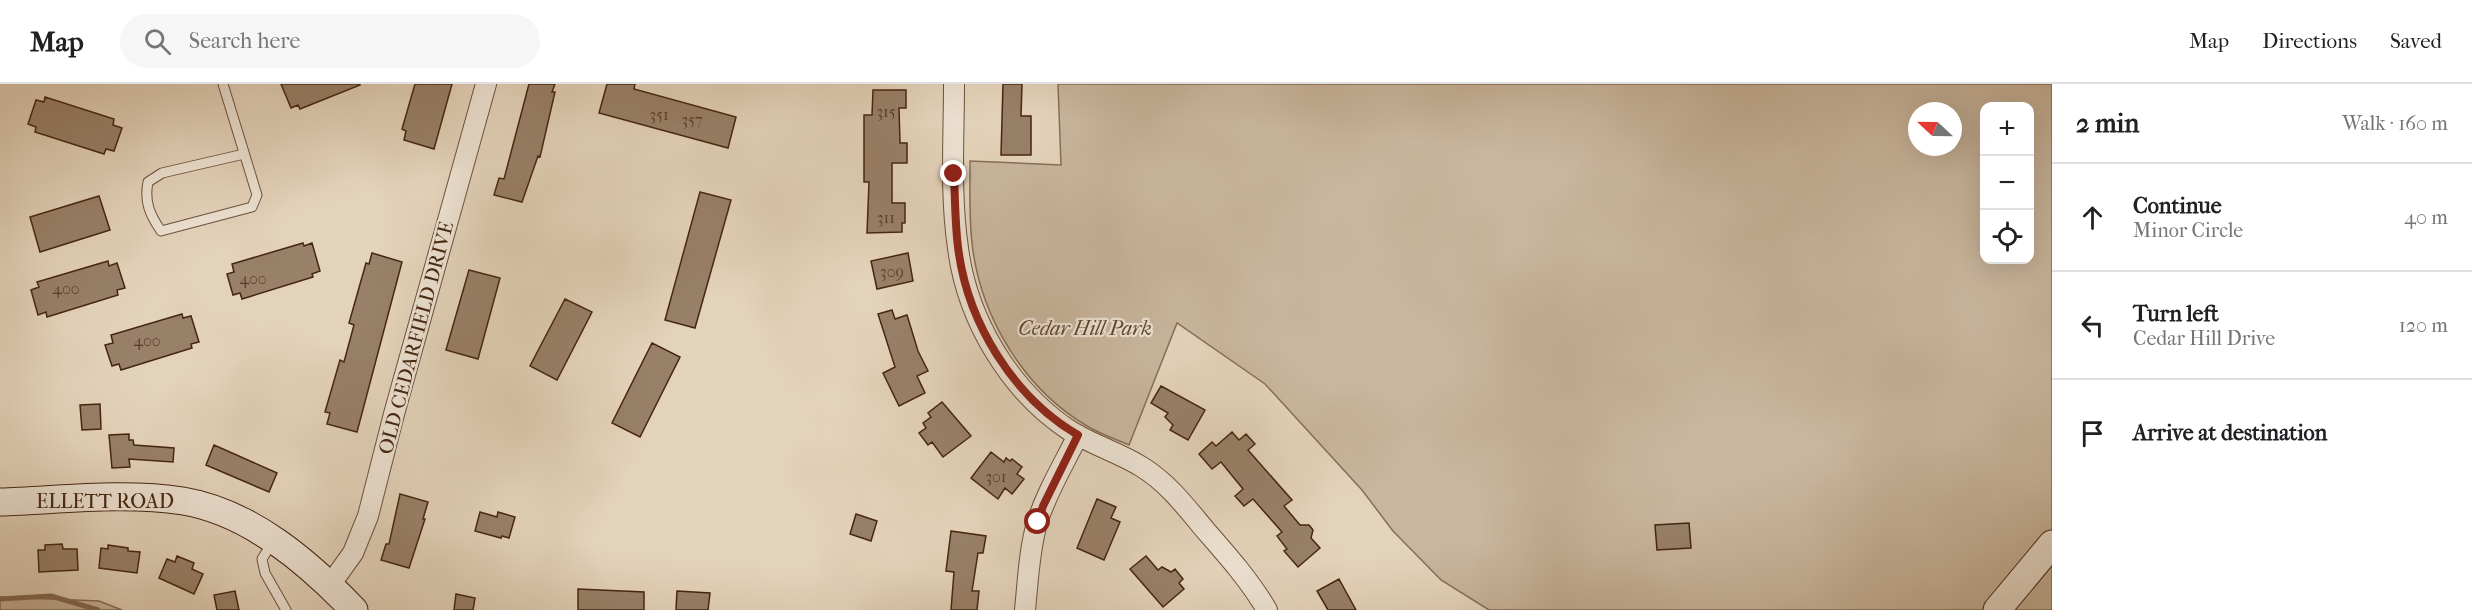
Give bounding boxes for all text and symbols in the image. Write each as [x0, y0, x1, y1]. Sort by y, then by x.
search box [120, 14, 540, 68]
text: Map [30, 25, 84, 58]
icon: search [141, 25, 174, 58]
text: Search here [189, 28, 300, 54]
text: Map [2189, 29, 2229, 53]
text: Directions [2262, 29, 2357, 53]
text: Saved [2390, 29, 2442, 53]
house number: 315 [876, 102, 896, 121]
north arrow [1908, 102, 1962, 156]
map controls [1980, 102, 2034, 264]
button: + [1980, 102, 2034, 156]
house number: 351 [649, 105, 669, 124]
text: 2 min [2076, 108, 2139, 139]
house number: 357 [681, 110, 703, 129]
text: Walk · 160 m [2342, 112, 2448, 135]
button: − [1980, 156, 2034, 210]
route end [940, 160, 966, 186]
text: Continue [2133, 193, 2222, 219]
icon: ahead [2076, 201, 2109, 234]
text: 40 m [2404, 206, 2448, 229]
house number: 311 [877, 208, 895, 227]
button: locate [1980, 210, 2034, 264]
street label: OLD CEDARFIELD DRIVE [374, 219, 458, 457]
text: Minor Circle [2133, 219, 2243, 242]
house number: 309 [880, 262, 904, 281]
house number: 400 [239, 269, 267, 288]
house number: 400 [52, 279, 80, 298]
text: Turn left [2133, 301, 2219, 327]
icon: left [2076, 309, 2109, 342]
text: 120 m [2399, 314, 2448, 337]
park label: Cedar Hill Park [1018, 317, 1152, 340]
text: Cedar Hill Drive [2133, 327, 2275, 350]
house number: 400 [133, 331, 161, 350]
icon: arrive [2076, 417, 2109, 450]
text: Arrive at destination [2133, 420, 2327, 446]
house number: 301 [985, 467, 1007, 486]
street label: ELLETT ROAD [36, 490, 174, 513]
route start [1024, 508, 1050, 534]

